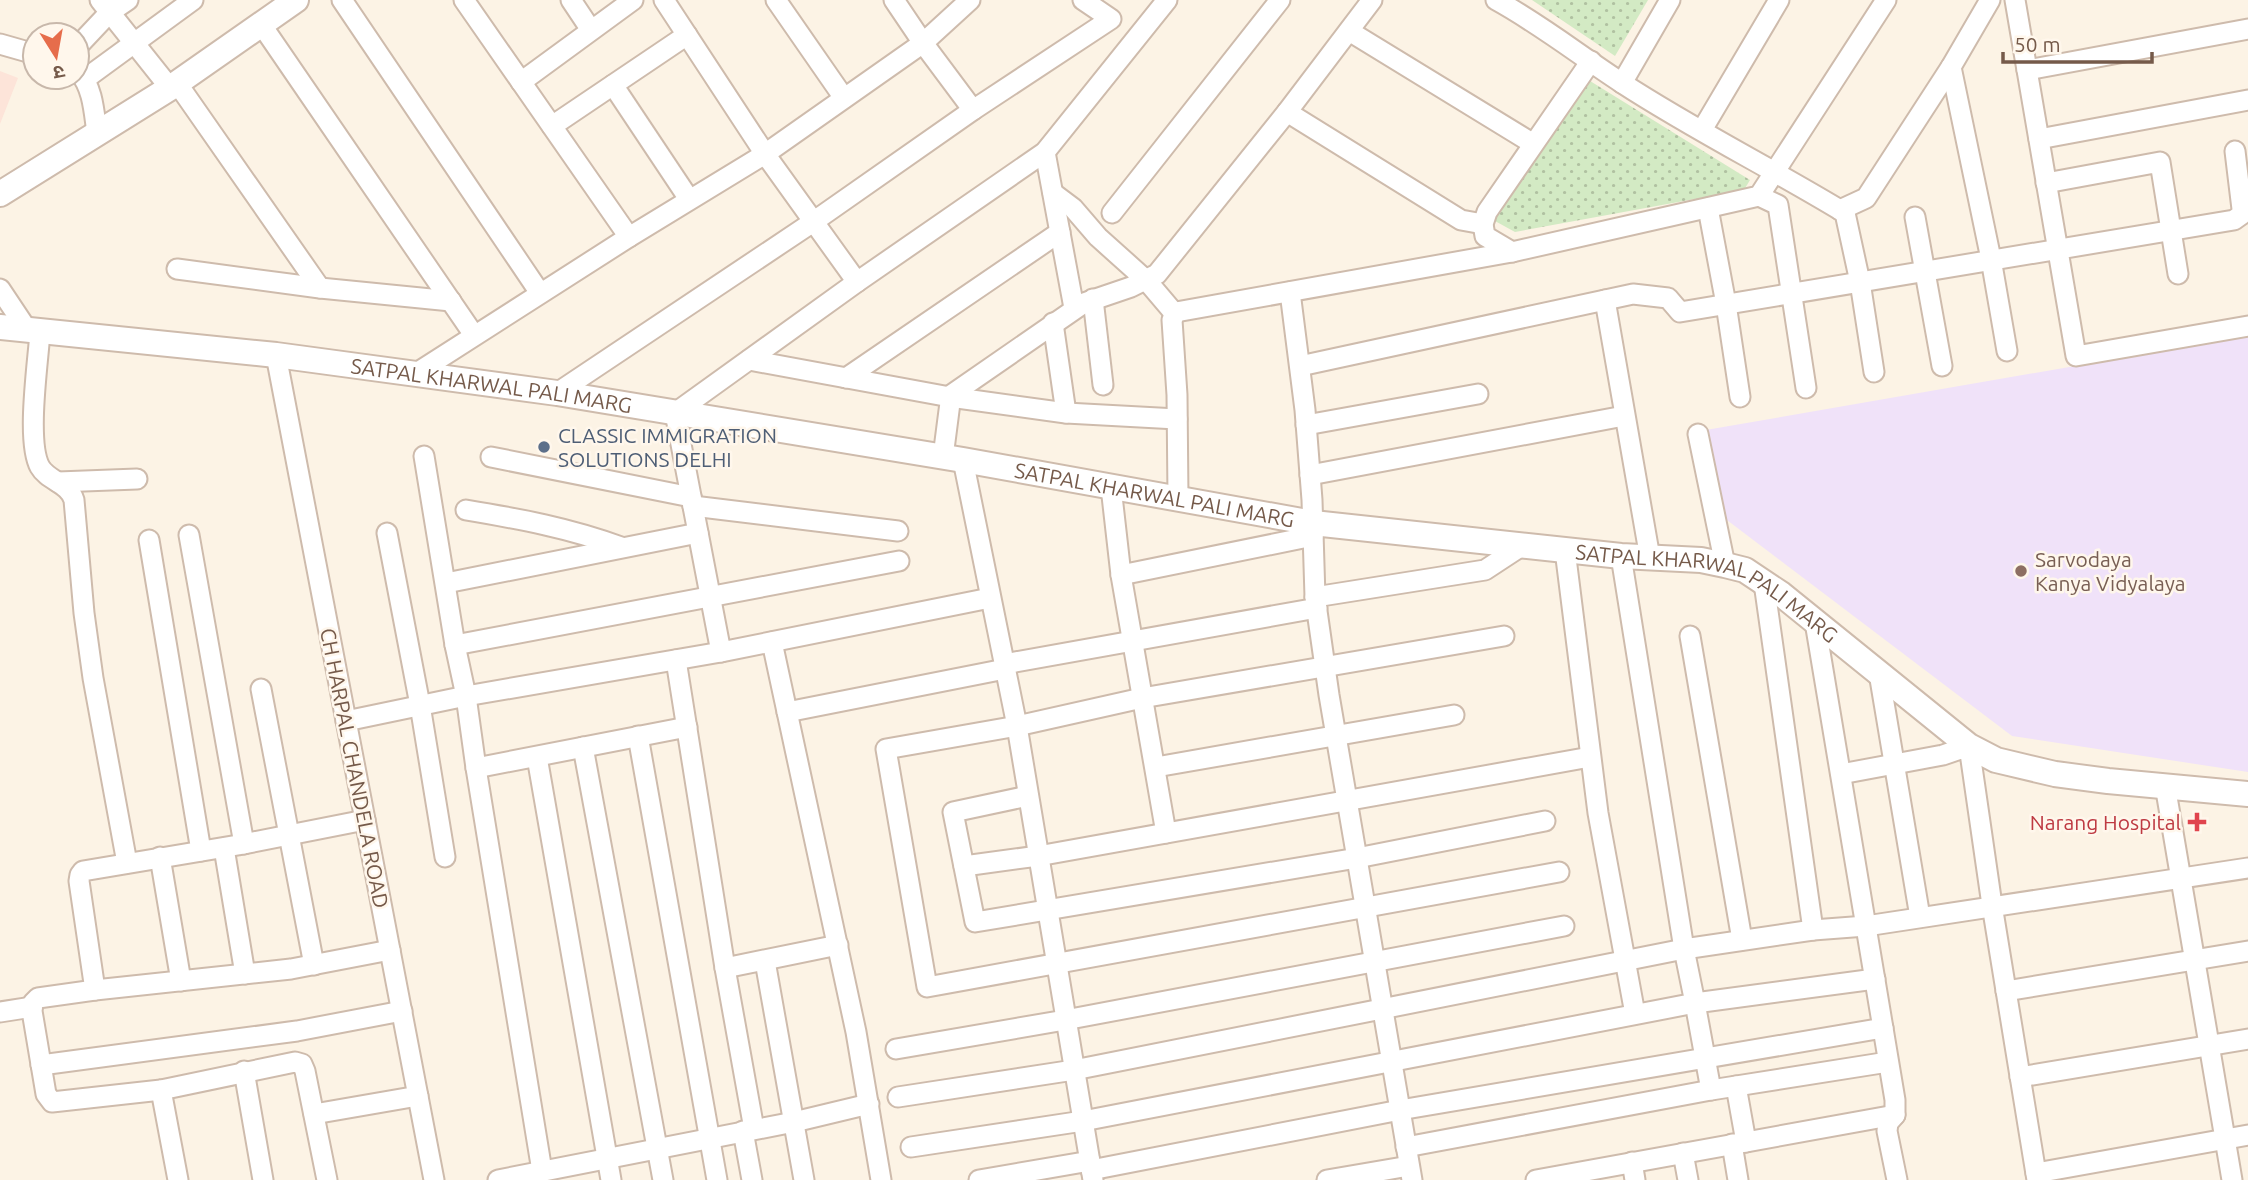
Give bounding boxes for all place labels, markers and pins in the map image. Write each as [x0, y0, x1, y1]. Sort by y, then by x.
place label: CLASSIC IMMIGRATION SOLUTIONS DELHI [558, 423, 777, 471]
marker: CLASSIC IMMIGRATION SOLUTIONS DELHI [536, 439, 552, 455]
place label: Sarvodaya Kanya Vidyalaya [2035, 547, 2186, 595]
marker: Sarvodaya Kanya Vidyalaya [2013, 563, 2029, 579]
place label: Narang Hospital [2030, 810, 2181, 834]
marker: Narang Hospital [2187, 812, 2207, 832]

